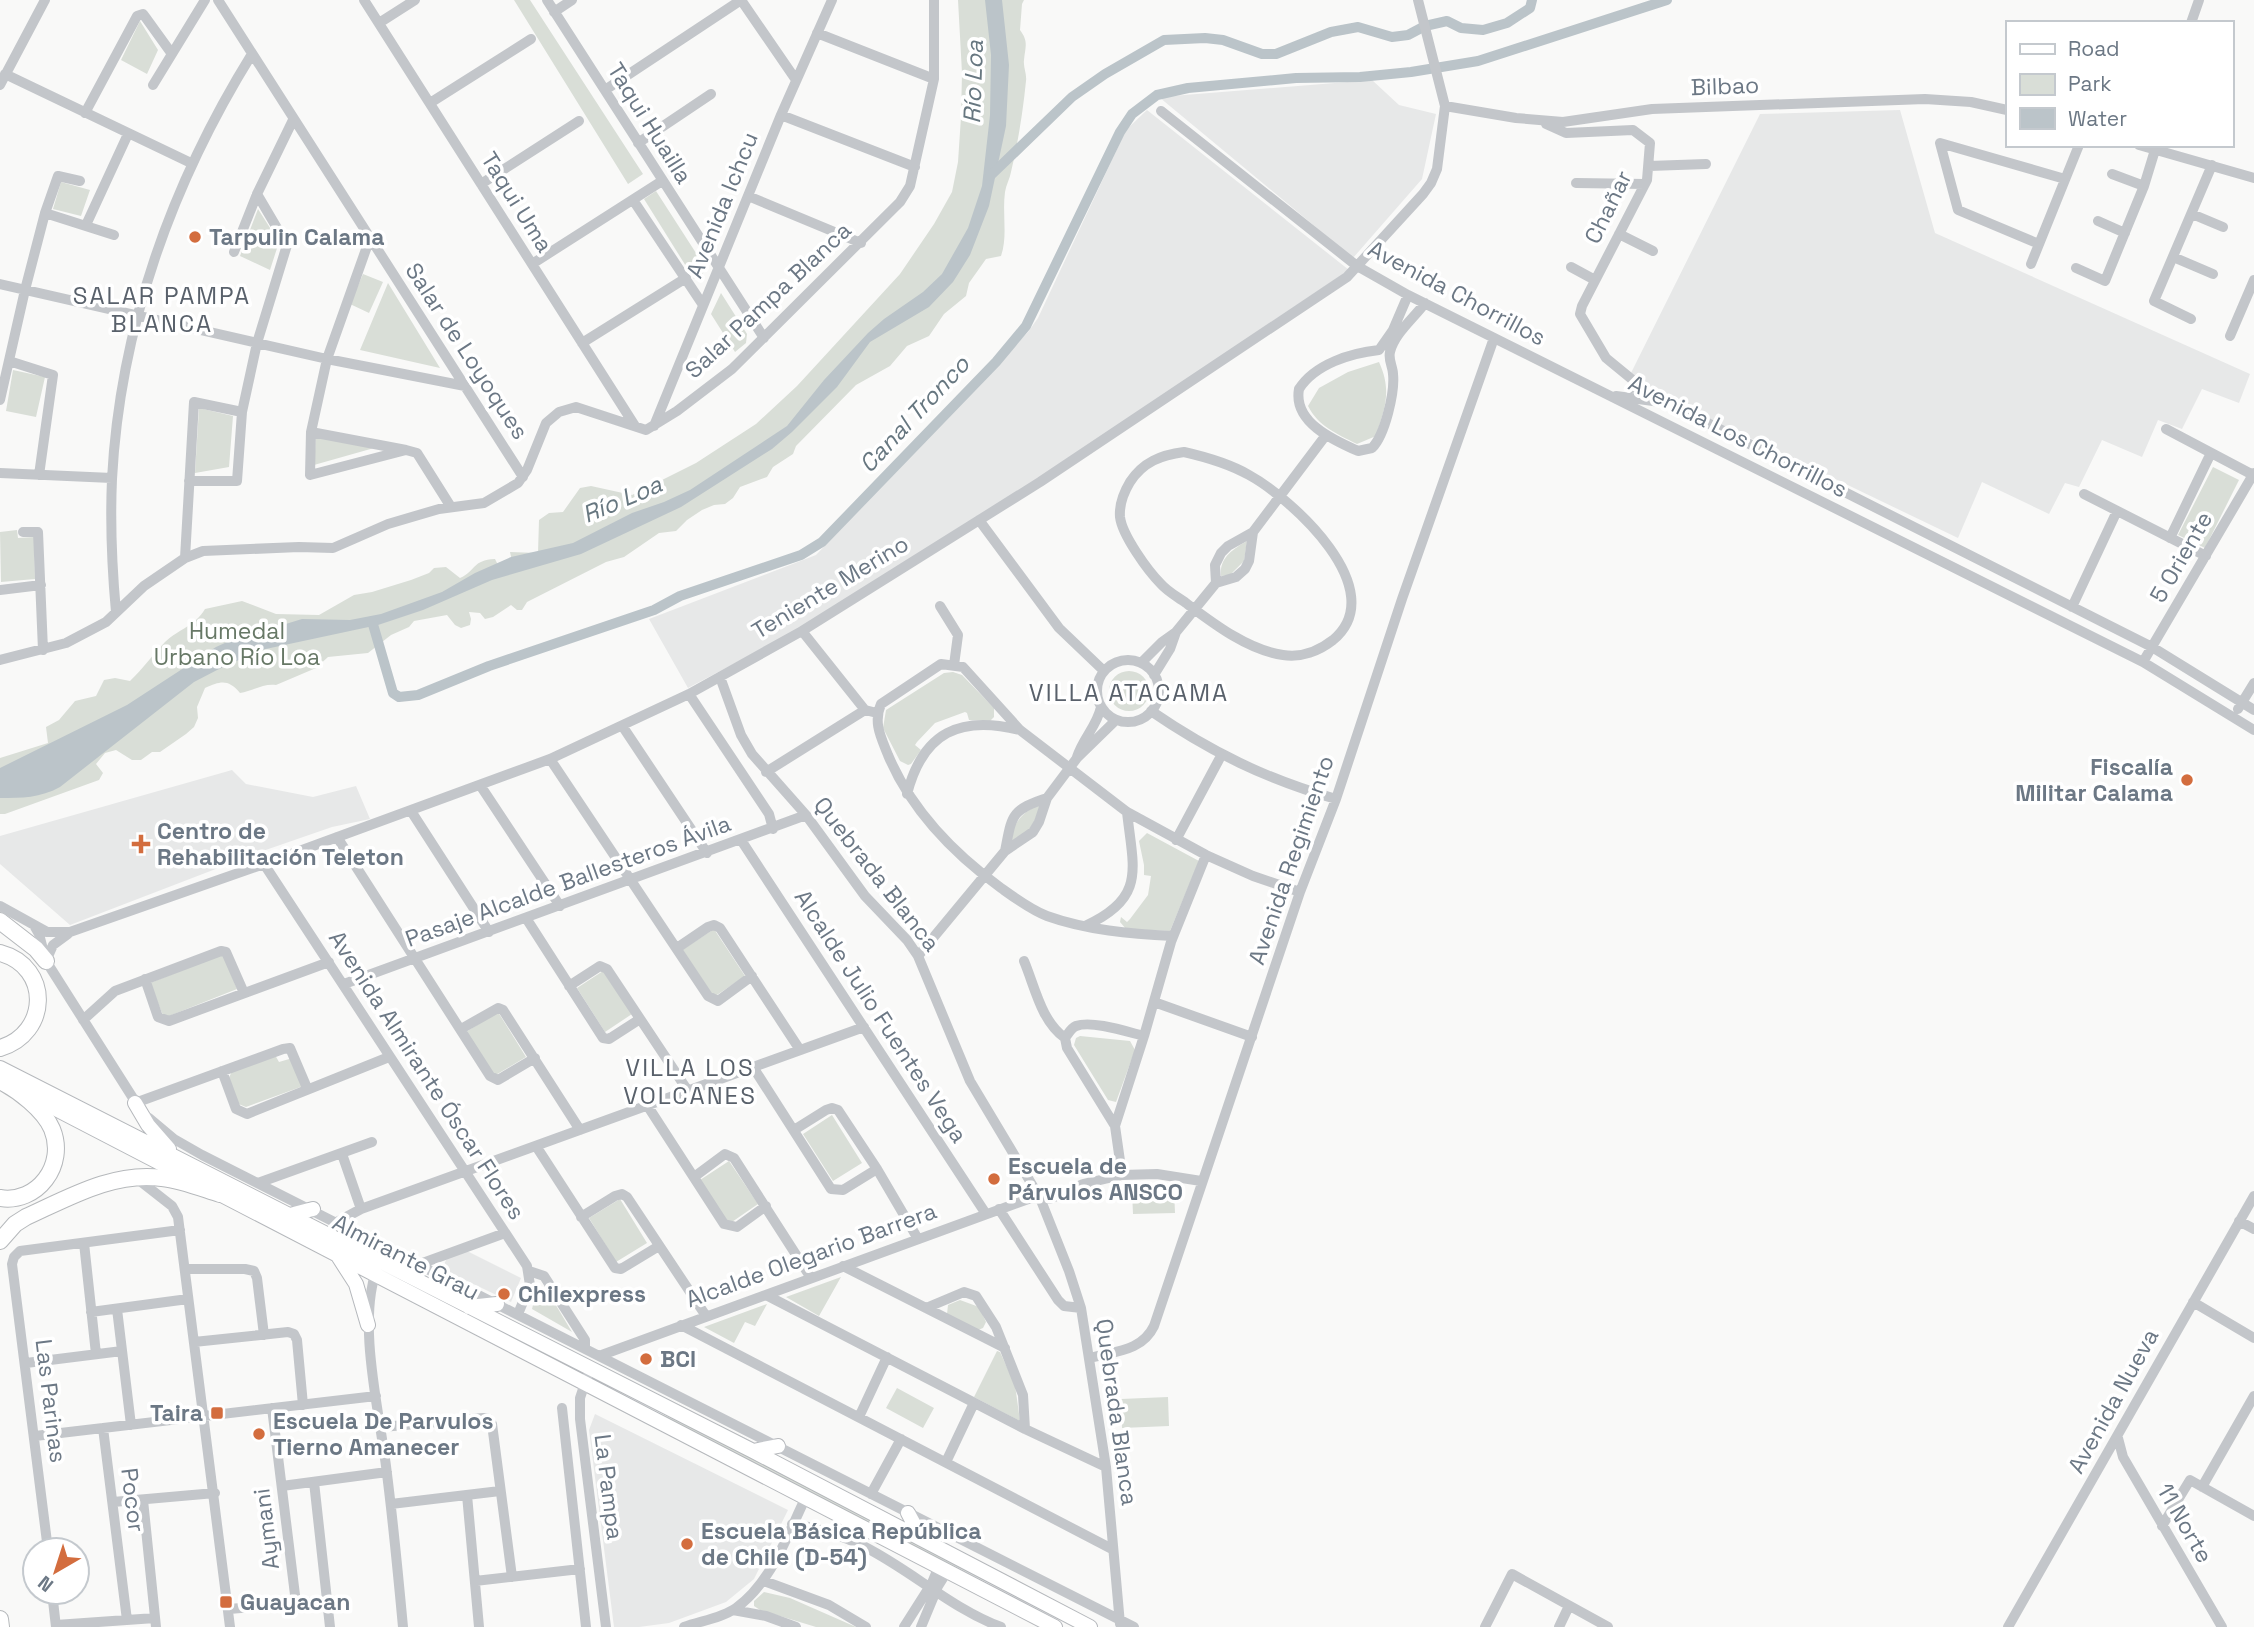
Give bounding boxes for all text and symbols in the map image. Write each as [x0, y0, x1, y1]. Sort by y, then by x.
legend [2006, 21, 2233, 147]
text: Road [2068, 35, 2120, 62]
water label: Río Loa [956, 39, 990, 124]
street label: Taqui Huailla [601, 57, 699, 189]
street label: Bilbao [1690, 70, 1760, 102]
text: Park [2068, 70, 2112, 97]
text: Water [2068, 105, 2127, 132]
street label: Avenida Ichcu [679, 128, 765, 282]
street label: Taqui Uma [474, 146, 560, 258]
street label: Chañar [1577, 165, 1639, 249]
street label: Salar Pampa Blanca [679, 215, 857, 385]
place label: Tarpulin Calama [209, 222, 385, 252]
marker: Tarpulin Calama [187, 229, 203, 245]
street label: Avenida Chorrillos [1363, 234, 1551, 352]
street label: Salar de Loyoques [399, 257, 535, 445]
district label: SALAR PAMPA BLANCA [73, 280, 251, 339]
water label: Canal Tronco [852, 348, 977, 479]
street label: Avenida Los Chorrillos [1624, 368, 1852, 504]
water label: Río Loa [577, 468, 667, 530]
street label: 5 Oriente [2143, 506, 2219, 608]
street label: Teniente Merino [746, 528, 914, 646]
park label: Humedal Urbano Río Loa [154, 616, 320, 672]
district label: VILLA ATACAMA [1029, 677, 1229, 708]
street label: Avenida Regimiento [1241, 752, 1341, 968]
place label: Fiscalía Militar Calama [2015, 752, 2173, 808]
marker: Fiscalía Militar Calama [2179, 772, 2195, 788]
street label: Quebrada Blanca [807, 791, 947, 957]
street label: Pasaje Alcalde Ballesteros Ávila [401, 808, 735, 954]
place label: Centro de Rehabilitación Teleton [157, 816, 404, 872]
marker: Centro de Rehabilitación Teleton [131, 834, 151, 854]
street label: Alcalde Julio Fuentes Vega [788, 884, 974, 1148]
street label: Avenida Almirante Óscar Flores [322, 925, 532, 1225]
district label: VILLA LOS VOLCANES [623, 1052, 757, 1111]
place label: Escuela de Párvulos ANSCO [1008, 1151, 1183, 1207]
marker: Escuela de Párvulos ANSCO [986, 1171, 1002, 1187]
street label: Alcalde Olegario Barrera [682, 1196, 940, 1314]
street label: Almirante Grau [327, 1207, 485, 1307]
place label: Chilexpress [518, 1279, 646, 1309]
marker: Chilexpress [496, 1286, 512, 1302]
street label: Quebrada Blanca [1089, 1317, 1145, 1507]
street label: Avenida Nueva [2061, 1323, 2165, 1479]
street label: Las Parinas [29, 1338, 73, 1464]
place label: BCI [660, 1344, 696, 1374]
marker: BCI [638, 1351, 654, 1367]
place label: Taira [150, 1398, 203, 1428]
marker: Taira [209, 1405, 225, 1421]
place label: Escuela De Parvulos Tierno Amanecer [273, 1406, 493, 1462]
marker: Escuela De Parvulos Tierno Amanecer [251, 1426, 267, 1442]
street label: La Pampa [588, 1432, 630, 1542]
street label: Pocor [114, 1466, 152, 1534]
street label: 11 Norte [2150, 1478, 2220, 1568]
street label: Aymani [246, 1487, 286, 1571]
place label: Escuela Básica República de Chile (D-54) [701, 1516, 982, 1572]
north arrow [21, 1536, 91, 1606]
marker: Escuela Básica República de Chile (D-54) [679, 1536, 695, 1552]
text: N [33, 1570, 58, 1598]
place label: Guayacan [240, 1587, 351, 1617]
marker: Guayacan [218, 1594, 234, 1610]

